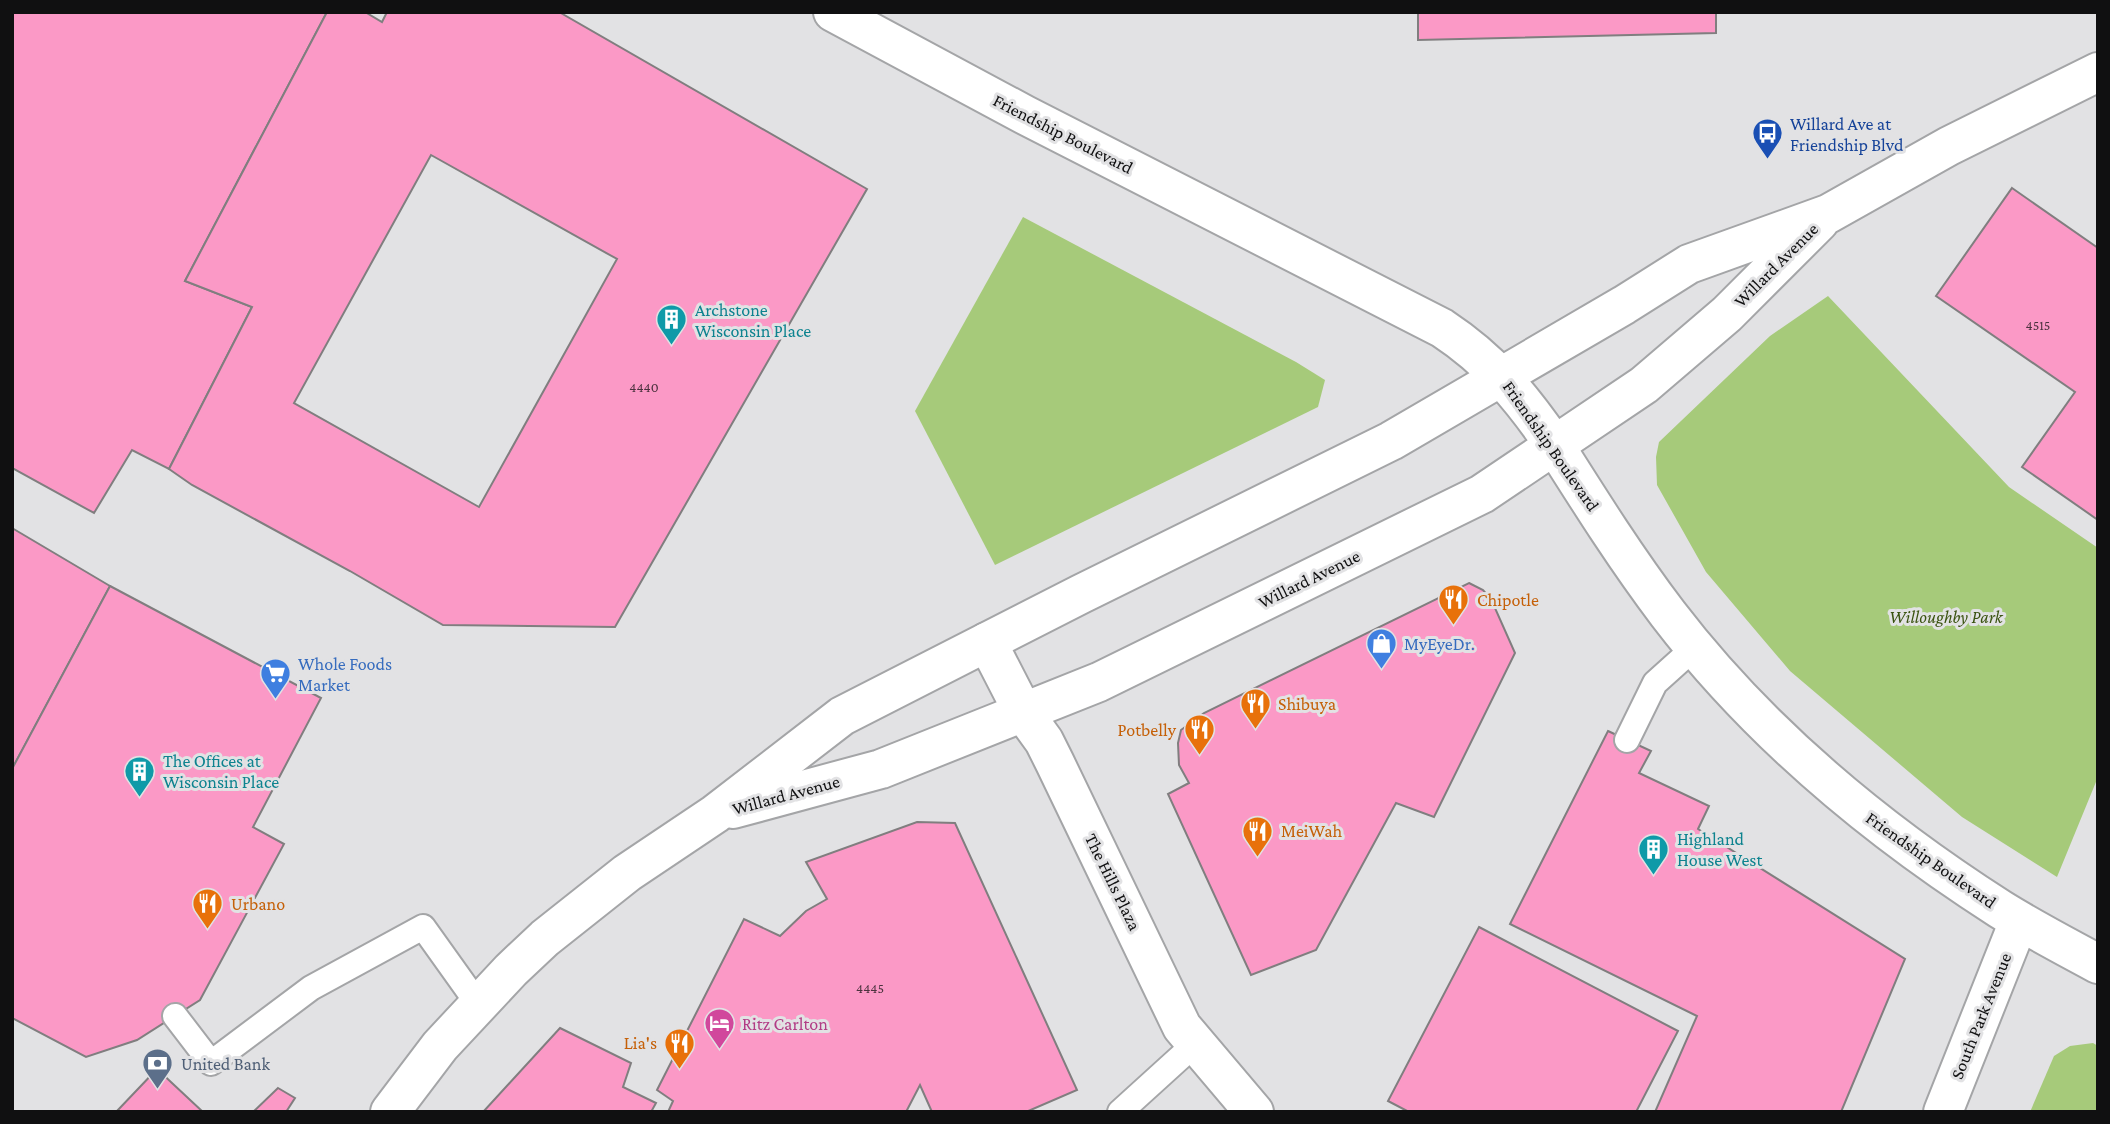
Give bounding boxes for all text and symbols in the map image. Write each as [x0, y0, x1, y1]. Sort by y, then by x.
street label: Friendship Boulevard [990, 90, 1137, 178]
place label: Willard Ave at Friendship Blvd [1790, 114, 1904, 155]
bus stop icon: Willard Ave at Friendship Blvd [1750, 117, 1784, 161]
street label: Willard Avenue [1730, 219, 1822, 311]
place label: Archstone Wisconsin Place [695, 300, 811, 341]
building icon: Archstone Wisconsin Place [655, 303, 689, 347]
house number: 4515 [2026, 317, 2050, 333]
street label: Friendship Boulevard [1499, 377, 1604, 515]
house number: 4440 [629, 379, 659, 395]
street label: Willard Avenue [1255, 546, 1363, 612]
restaurant icon: Chipotle [1437, 583, 1471, 627]
place label: Chipotle [1477, 590, 1539, 610]
park label: Willoughby Park [1889, 607, 2004, 627]
shop icon: MyEyeDr. [1364, 627, 1398, 671]
place label: MyEyeDr. [1404, 634, 1475, 654]
place label: Whole Foods Market [298, 654, 392, 695]
supermarket icon: Whole Foods Market [258, 657, 292, 701]
restaurant icon: Shibuya [1238, 687, 1272, 731]
place label: Shibuya [1278, 694, 1336, 714]
restaurant icon: Potbelly [1182, 713, 1216, 757]
place label: Potbelly [1118, 720, 1177, 740]
place label: The Offices at Wisconsin Place [163, 751, 279, 792]
building icon: The Offices at Wisconsin Place [123, 754, 157, 798]
street label: Willard Avenue [730, 771, 842, 819]
street label: Friendship Boulevard [1862, 808, 2000, 913]
restaurant icon: MeiWah [1241, 814, 1275, 858]
place label: MeiWah [1281, 821, 1343, 841]
place label: Highland House West [1677, 829, 1763, 870]
street label: The Hills Plaza [1081, 830, 1145, 934]
building icon: Highland House West [1637, 832, 1671, 876]
restaurant icon: Urbano [191, 887, 225, 931]
place label: Urbano [231, 894, 285, 914]
street label: South Park Avenue [1947, 950, 2015, 1082]
house number: 4445 [856, 980, 884, 996]
hotel icon: Ritz Carlton [702, 1007, 736, 1051]
place label: Ritz Carlton [742, 1014, 828, 1034]
restaurant icon: Lia's [663, 1026, 697, 1070]
place label: Lia's [624, 1033, 657, 1053]
bank icon: United Bank [141, 1047, 175, 1091]
place label: United Bank [181, 1054, 270, 1074]

